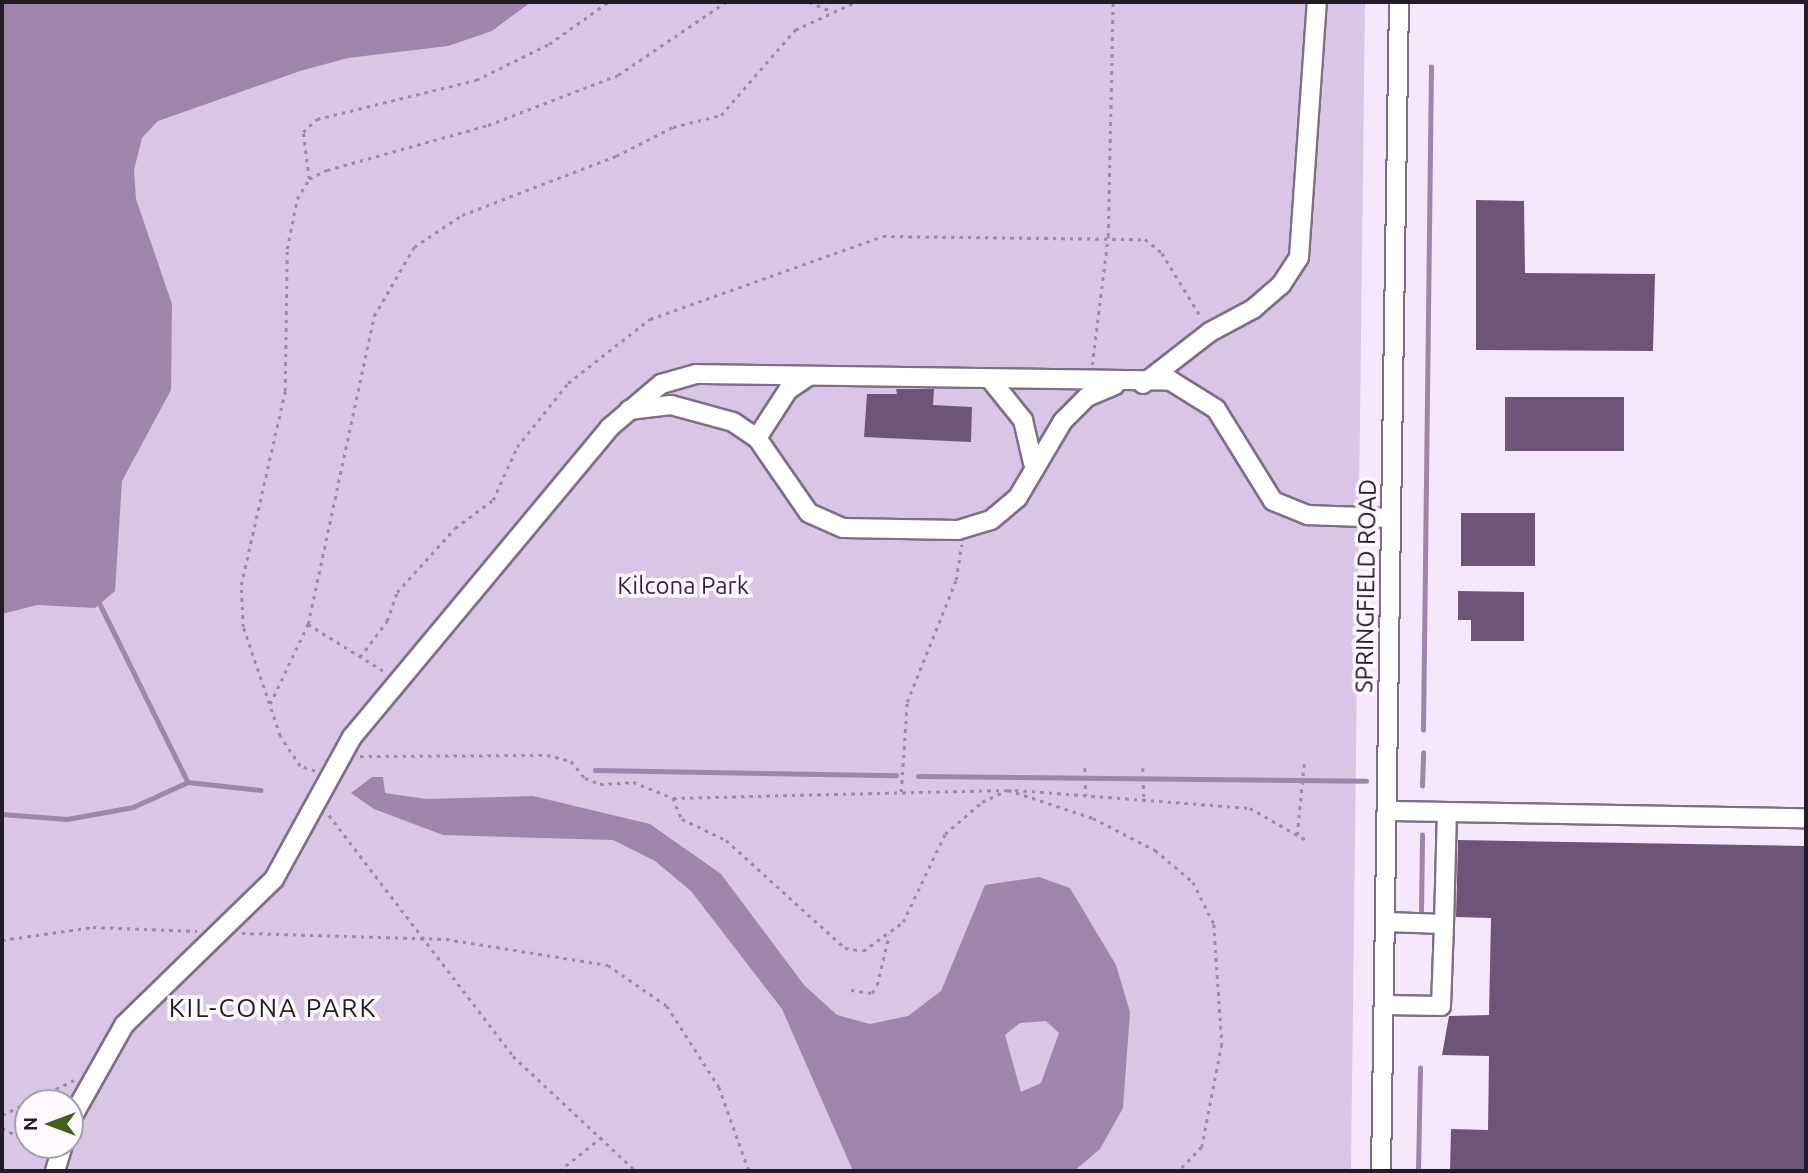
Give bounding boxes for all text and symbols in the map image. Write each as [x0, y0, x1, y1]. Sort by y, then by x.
street label: SPRINGFIELD ROAD [1350, 479, 1382, 693]
park label: Kilcona Park [617, 572, 749, 600]
district label: KIL-CONA PARK [170, 992, 376, 1024]
north arrow [14, 1089, 84, 1159]
text: N [19, 1117, 41, 1131]

